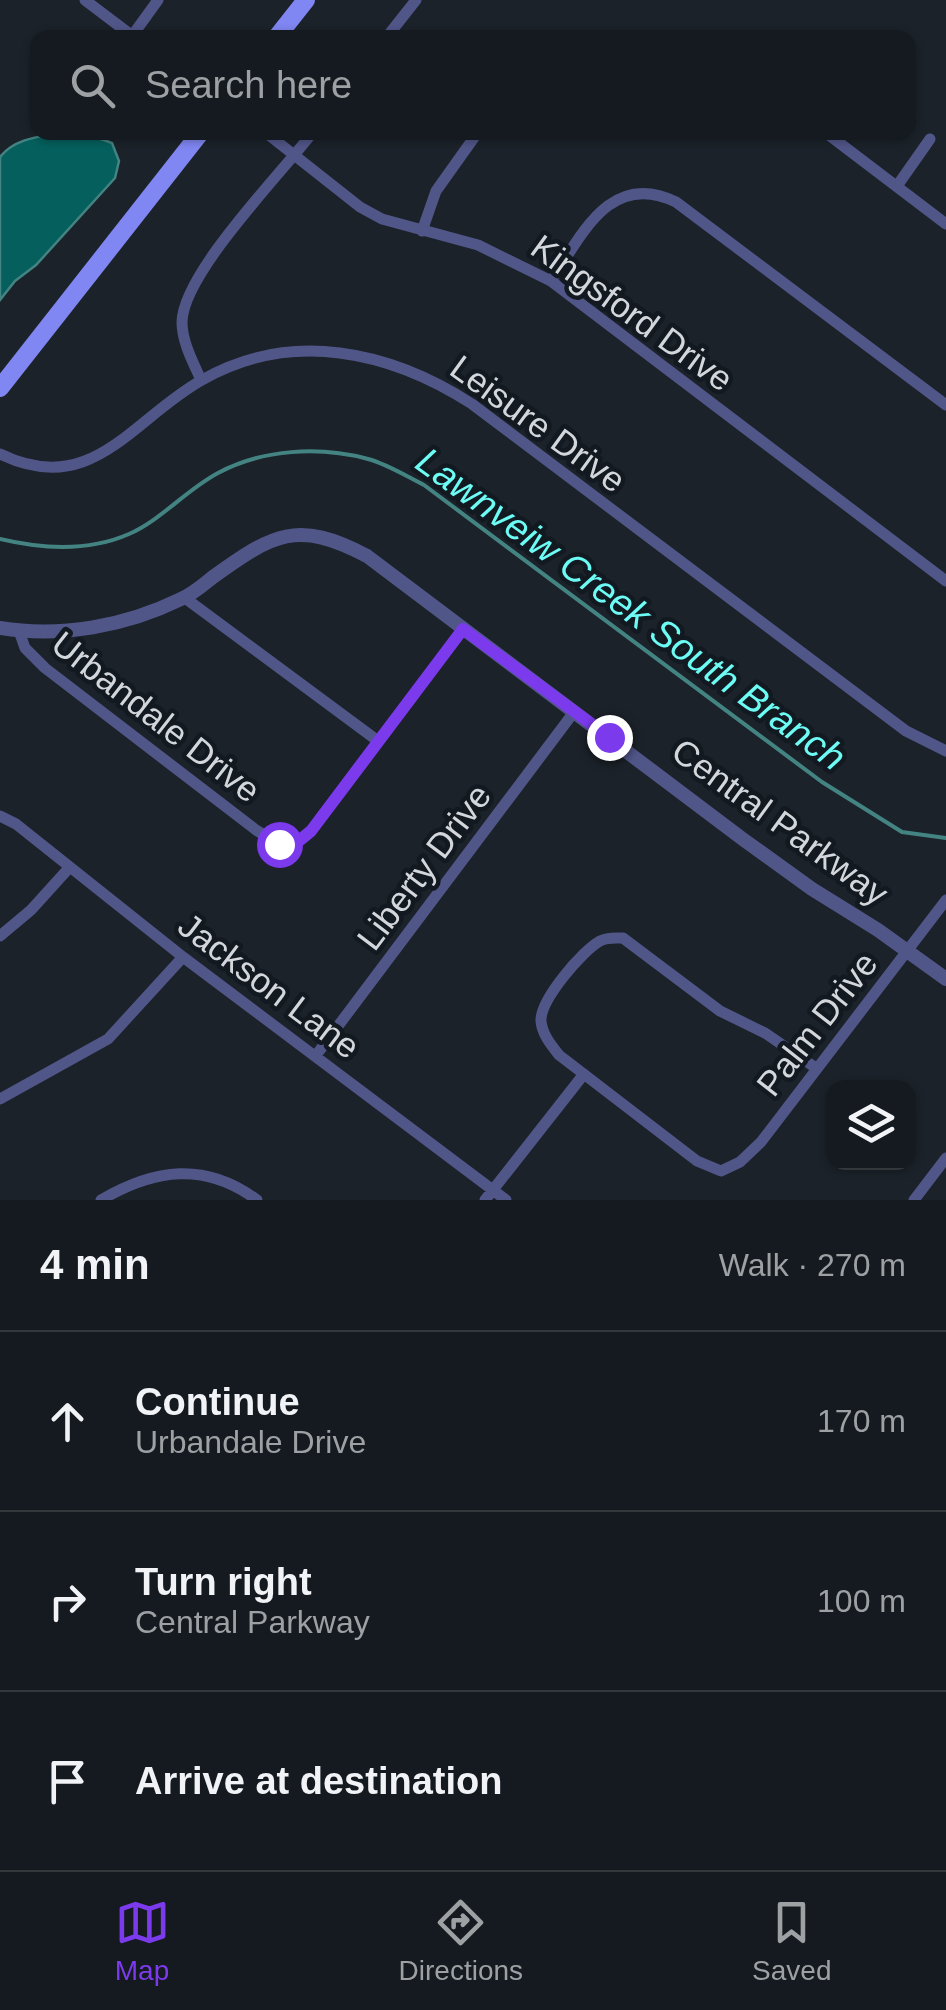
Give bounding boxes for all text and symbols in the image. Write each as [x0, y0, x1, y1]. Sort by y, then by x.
search box [30, 30, 916, 140]
icon: search [65, 58, 120, 113]
text: Search here [145, 64, 352, 106]
street label: Kingsford Drive [524, 227, 741, 399]
street label: Leisure Drive [443, 347, 633, 500]
water label: Lawnveiw Creek South Branch [408, 439, 854, 779]
street label: Urbandale Drive [45, 623, 268, 810]
route end [587, 715, 633, 761]
street label: Central Parkway [665, 730, 896, 913]
street label: Liberty Drive [349, 777, 498, 957]
route start [257, 822, 303, 868]
street label: Jackson Lane [171, 905, 367, 1066]
street label: Palm Drive [749, 944, 885, 1103]
map controls [826, 1080, 916, 1170]
button: layers [826, 1080, 916, 1170]
text: 4 min [40, 1241, 150, 1288]
text: Walk · 270 m [719, 1247, 906, 1283]
text: Continue [135, 1381, 300, 1423]
icon: ahead [40, 1394, 95, 1449]
text: 170 m [817, 1403, 906, 1439]
text: Urbandale Drive [135, 1424, 366, 1460]
text: Turn right [135, 1561, 312, 1603]
icon: right [40, 1574, 95, 1629]
text: 100 m [817, 1583, 906, 1619]
text: Central Parkway [135, 1604, 370, 1640]
icon: arrive [40, 1754, 95, 1809]
text: Arrive at destination [135, 1760, 502, 1802]
tab: Map [115, 1895, 170, 1987]
tab: Directions [399, 1895, 523, 1987]
tab: Saved [752, 1895, 831, 1987]

